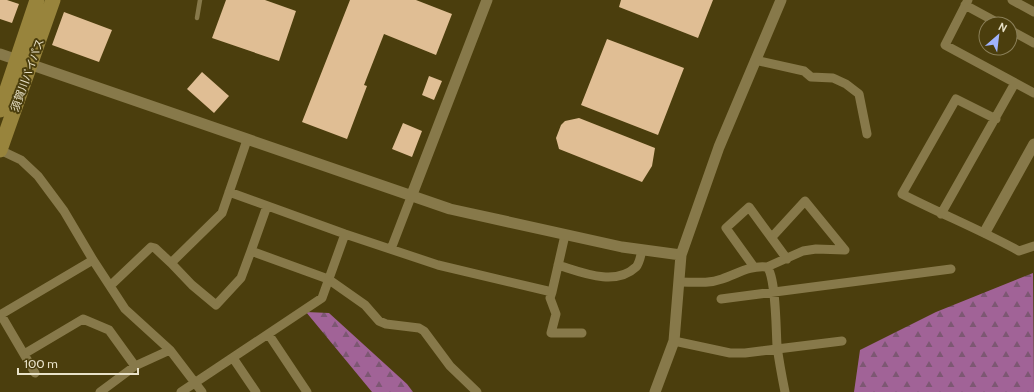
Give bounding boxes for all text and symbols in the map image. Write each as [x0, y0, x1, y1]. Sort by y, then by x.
north arrow [978, 16, 1018, 56]
text: N [996, 19, 1009, 35]
street label: 須賀川バイパス [7, 37, 47, 113]
scale bar [18, 350, 138, 376]
text: 100 m [24, 356, 58, 371]

